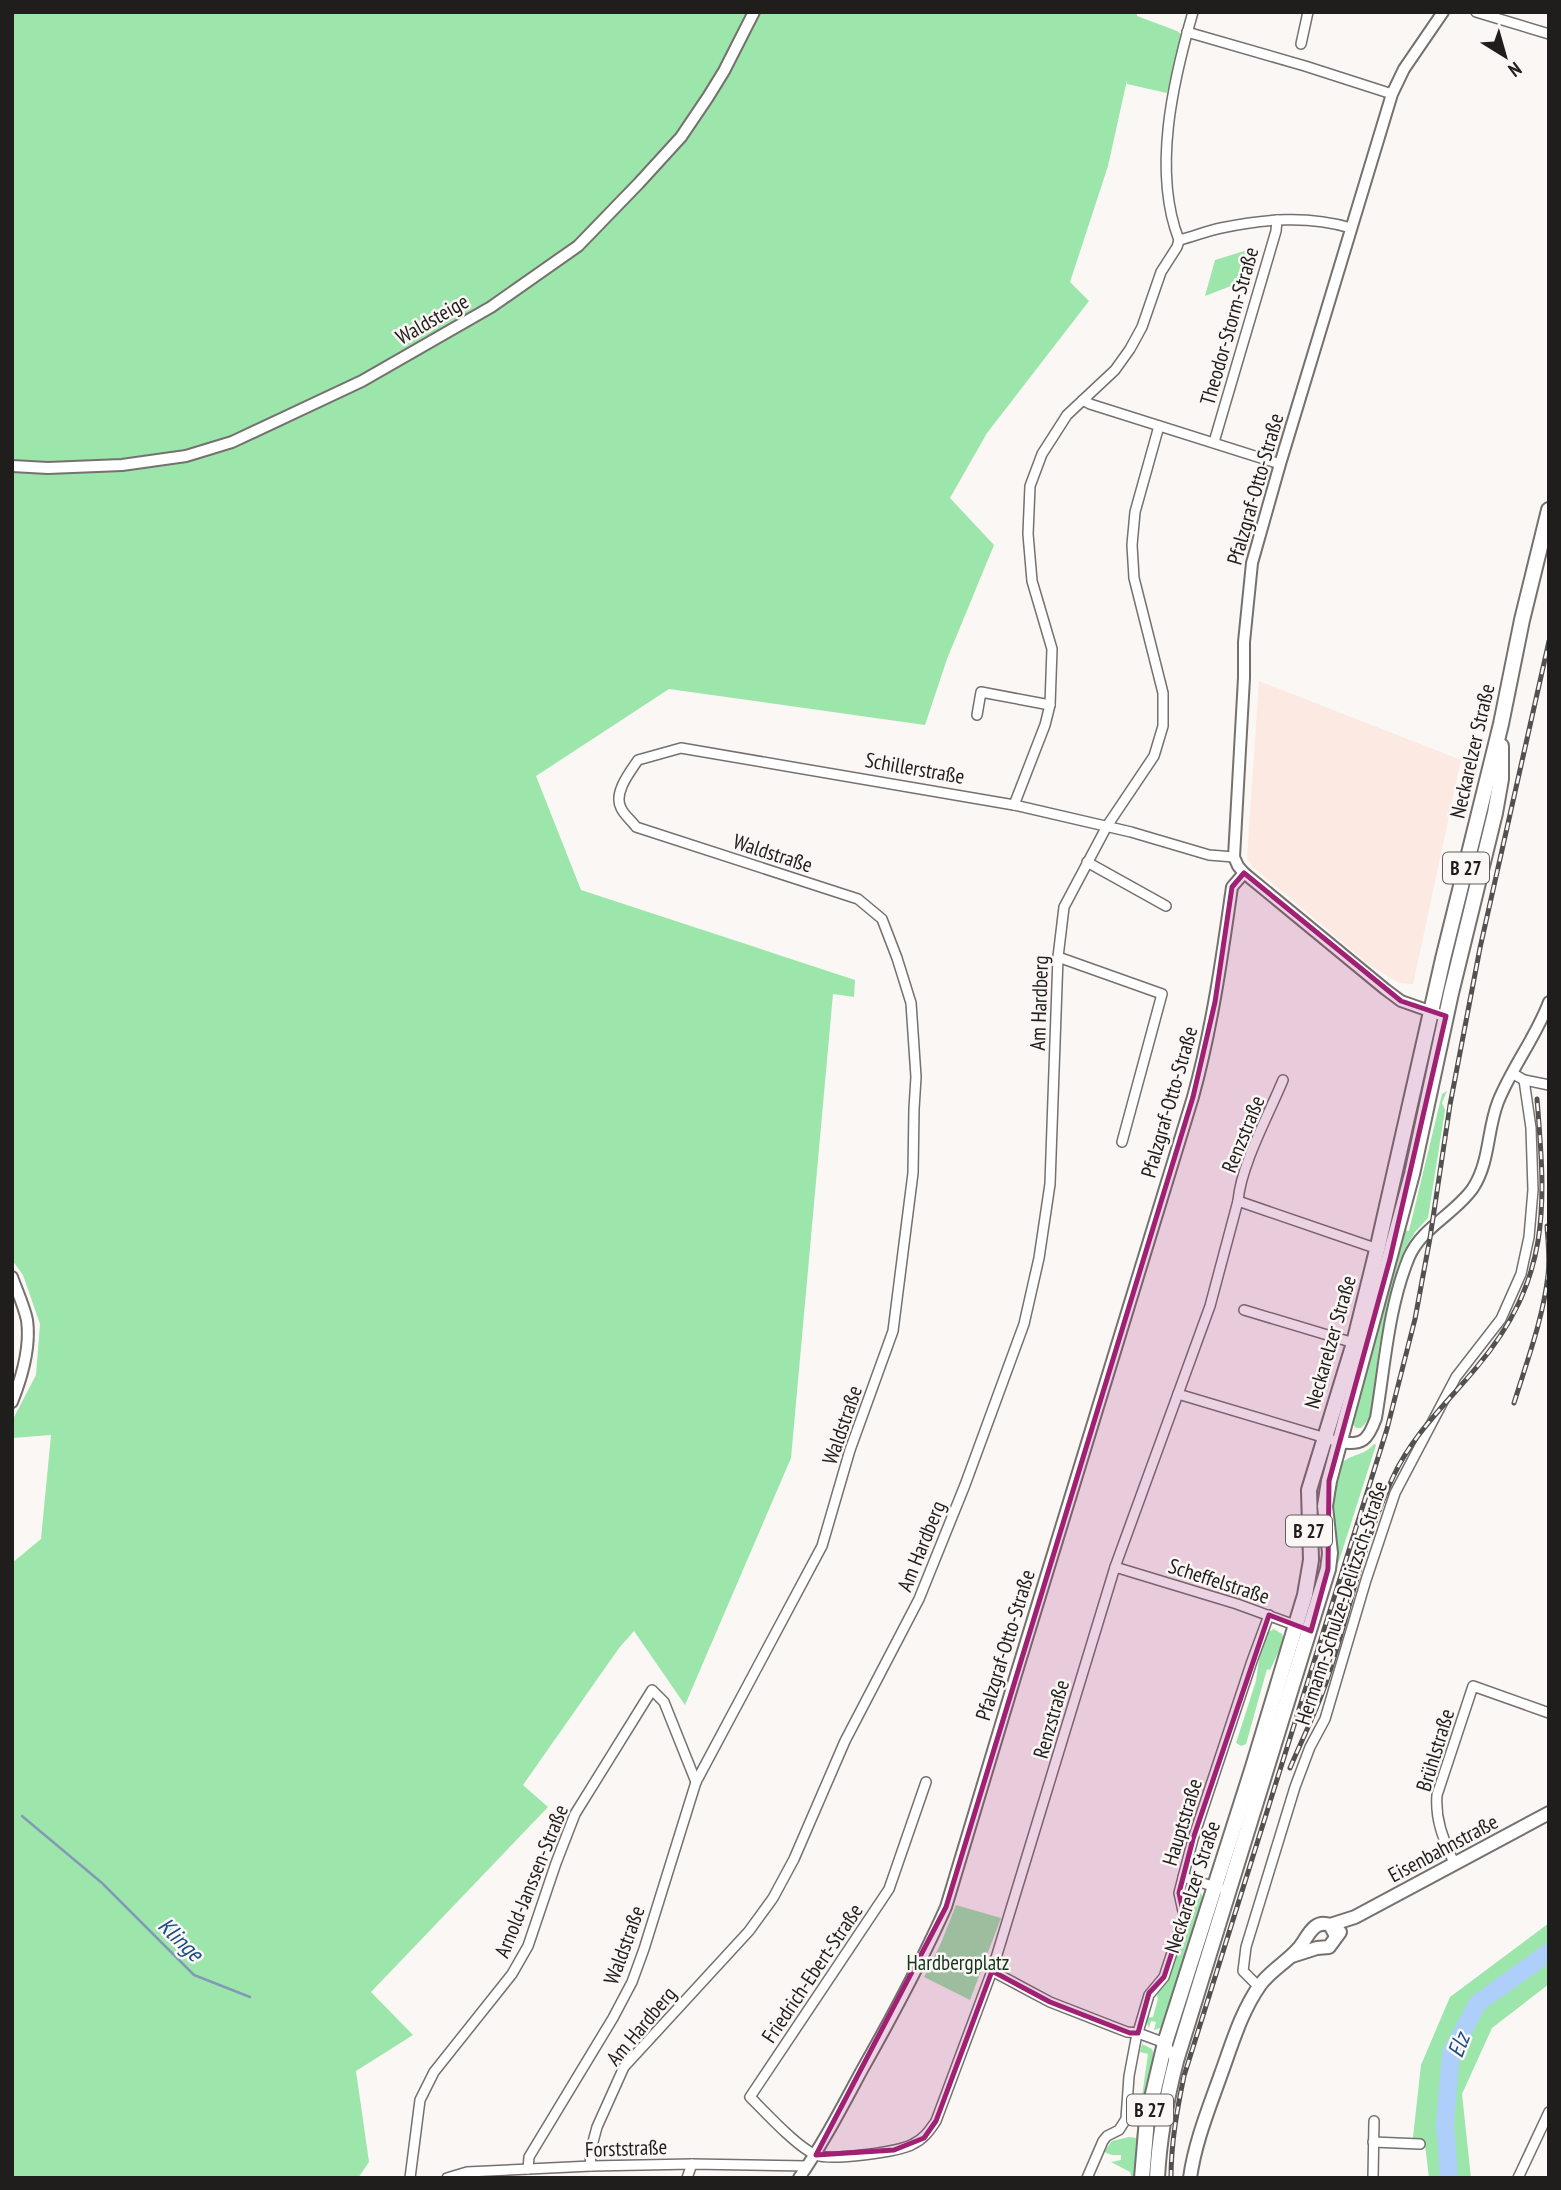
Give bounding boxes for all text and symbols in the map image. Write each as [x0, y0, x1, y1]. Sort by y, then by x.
north arrow [1470, 21, 1540, 91]
text: N [1504, 57, 1527, 82]
street label: Theodor-Storm-Straße [1194, 244, 1264, 408]
street label: Waldsteige [391, 287, 473, 351]
street label: Pfalzgraf-Otto-Straße [1221, 410, 1289, 568]
street label: Neckarelzer Straße [1443, 681, 1501, 821]
street label: Schillerstraße [863, 746, 967, 790]
street label: Waldstraße [730, 828, 816, 878]
road number: B 27 [1443, 852, 1489, 884]
street label: Am Hardberg [1024, 955, 1054, 1051]
street label: Pfalzgraf-Otto-Straße [1135, 1023, 1203, 1181]
street label: Renzstraße [1215, 1092, 1271, 1176]
street label: Neckarelzer Straße [1298, 1272, 1362, 1412]
street label: Waldstraße [816, 1382, 868, 1468]
street label: Hermann-Schulze-Delitzsch-Straße [1289, 1478, 1393, 1728]
street label: Am Hardberg [891, 1497, 951, 1595]
road number: B 27 [1286, 1516, 1332, 1546]
street label: Scheffelstraße [1165, 1552, 1273, 1610]
street label: Pfalzgraf-Otto-Straße [969, 1566, 1041, 1724]
street label: Renzstraße [1027, 1677, 1075, 1761]
street label: Brühlstraße [1410, 1705, 1460, 1795]
street label: Hauptstraße [1156, 1775, 1208, 1869]
street label: Arnold-Janssen-Straße [488, 1800, 574, 1962]
street label: Eisenbahnstraße [1383, 1808, 1503, 1888]
street label: Neckarelzer Straße [1158, 1818, 1226, 1956]
street label: Friedrich-Ebert-Straße [755, 1898, 869, 2048]
street label: Waldstraße [597, 1902, 651, 1988]
water label: Klinge [152, 1911, 211, 1968]
park label: Hardbergplatz [907, 1949, 1009, 1976]
street label: Am Hardberg [600, 1981, 682, 2071]
water label: Elz [1440, 2026, 1477, 2061]
road number: B 27 [1127, 2094, 1173, 2126]
street label: Forststraße [584, 2133, 668, 2163]

